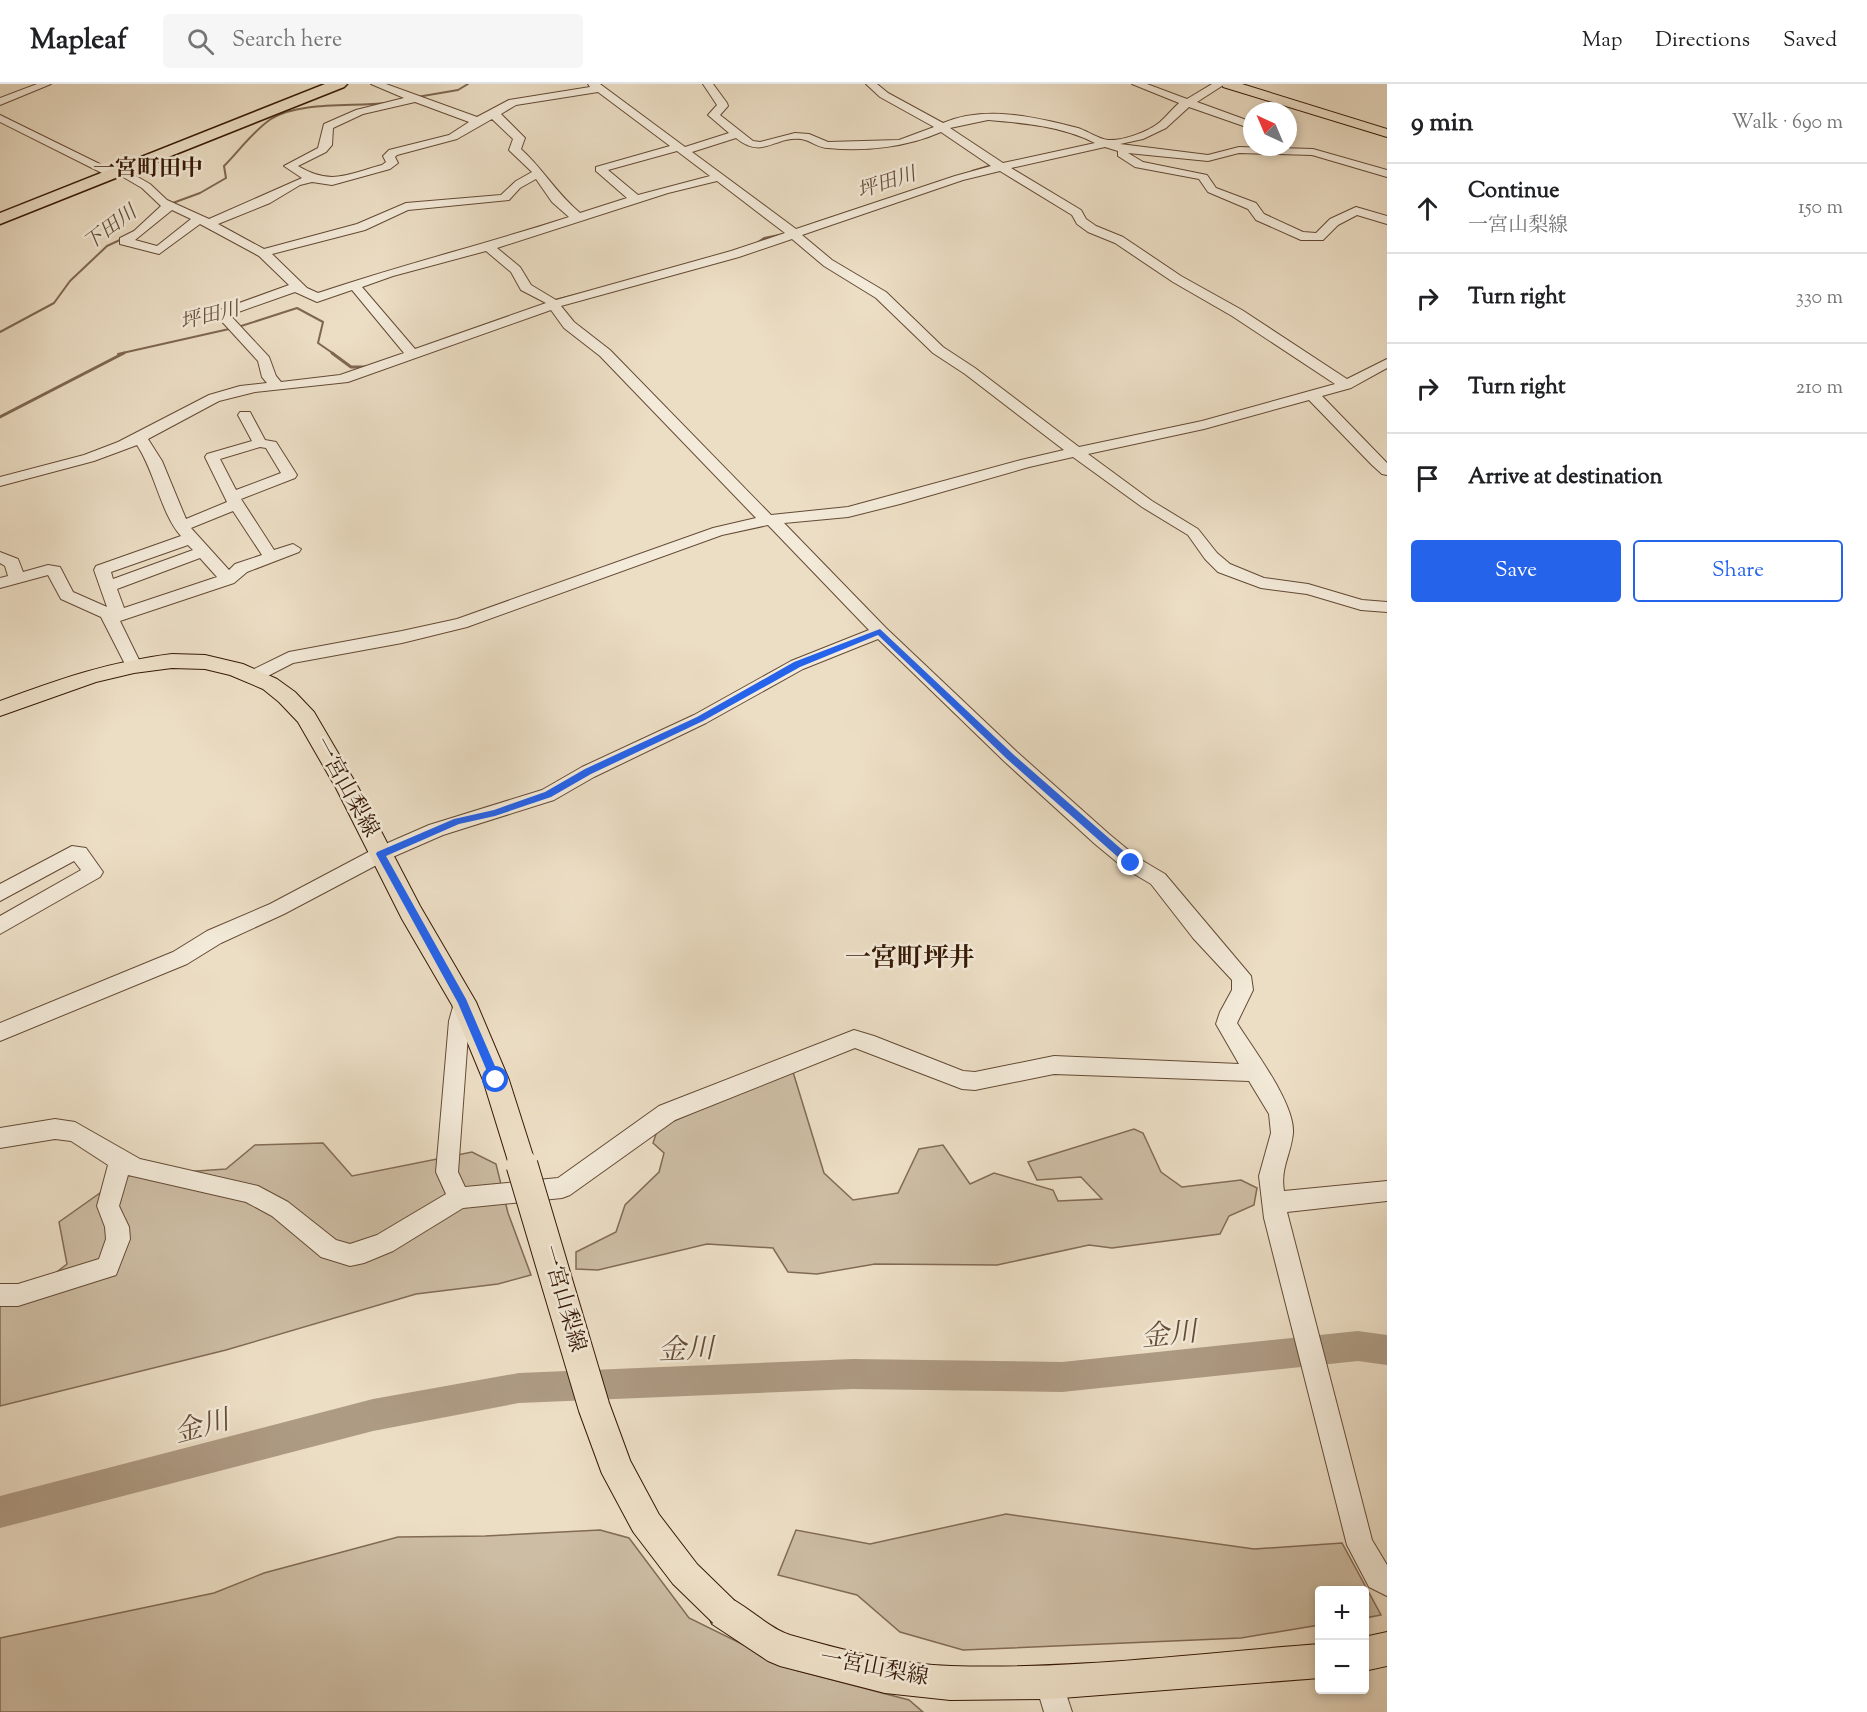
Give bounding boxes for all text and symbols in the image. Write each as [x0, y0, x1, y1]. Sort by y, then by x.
search box [163, 14, 583, 68]
text: Mapleaf [30, 21, 127, 61]
icon: search [184, 25, 217, 58]
text: Search here [232, 25, 342, 57]
text: Map [1582, 26, 1622, 56]
text: Directions [1655, 26, 1750, 56]
text: Saved [1783, 26, 1837, 56]
north arrow [1243, 102, 1297, 156]
text: 9 min [1411, 105, 1473, 142]
text: Walk · 690 m [1731, 109, 1843, 138]
district label: 一宮町田中 [93, 154, 203, 186]
water label: 坪田川 [854, 160, 922, 207]
text: Continue [1468, 176, 1559, 208]
icon: ahead [1411, 192, 1444, 225]
text: 150 m [1798, 194, 1843, 223]
water label: 下田川 [78, 198, 145, 259]
text: 一宮山梨線 [1468, 212, 1568, 241]
icon: right [1411, 282, 1444, 315]
text: Turn right [1468, 282, 1565, 314]
text: 330 m [1796, 284, 1843, 313]
water label: 坪田川 [177, 295, 245, 338]
icon: right [1411, 372, 1444, 405]
text: Turn right [1468, 372, 1565, 404]
text: 210 m [1796, 374, 1843, 403]
icon: arrive [1411, 462, 1444, 495]
text: Arrive at destination [1468, 462, 1663, 494]
button: Save [1411, 540, 1621, 602]
button: Share [1633, 540, 1843, 602]
street label: 一宮山梨線 [304, 732, 386, 844]
route end [1117, 849, 1143, 875]
district label: 一宮町坪井 [845, 941, 975, 978]
route start [482, 1066, 508, 1092]
street label: 一宮山梨線 [531, 1242, 593, 1356]
water label: 金川 [1139, 1313, 1202, 1359]
water label: 金川 [657, 1330, 718, 1372]
water label: 金川 [170, 1401, 237, 1455]
map controls [1315, 1586, 1369, 1694]
button: + [1315, 1586, 1369, 1640]
button: − [1315, 1640, 1369, 1694]
street label: 一宮山梨線 [817, 1643, 931, 1695]

